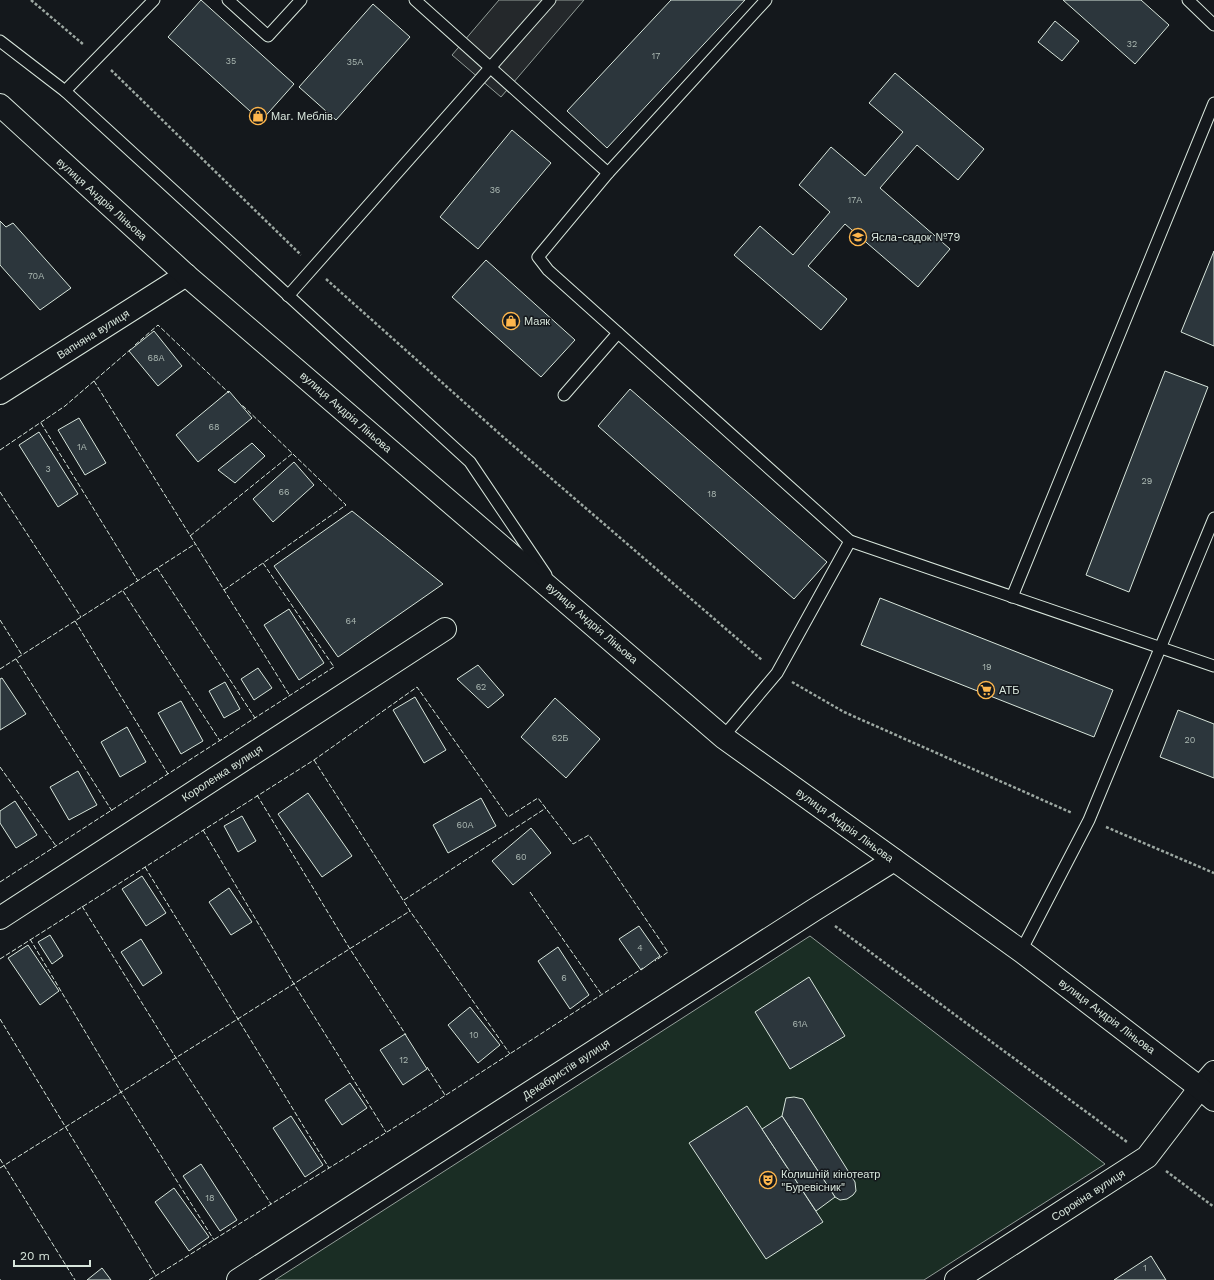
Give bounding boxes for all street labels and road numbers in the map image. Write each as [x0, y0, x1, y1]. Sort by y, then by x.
street label: вулиця Андрія Ліньова [54, 155, 150, 244]
street label: Вапняна вулиця [55, 307, 132, 362]
street label: вулиця Андрія Ліньова [297, 369, 395, 456]
street label: вулиця Андрія Ліньова [543, 580, 641, 667]
street label: Короленка вулиця [179, 742, 265, 804]
street label: вулиця Андрія Ліньова [794, 786, 897, 866]
street label: вулиця Андрія Ліньова [1056, 976, 1158, 1057]
street label: Декабристів вулиця [520, 1036, 612, 1103]
street label: Сорокіна вулиця [1049, 1167, 1128, 1224]

